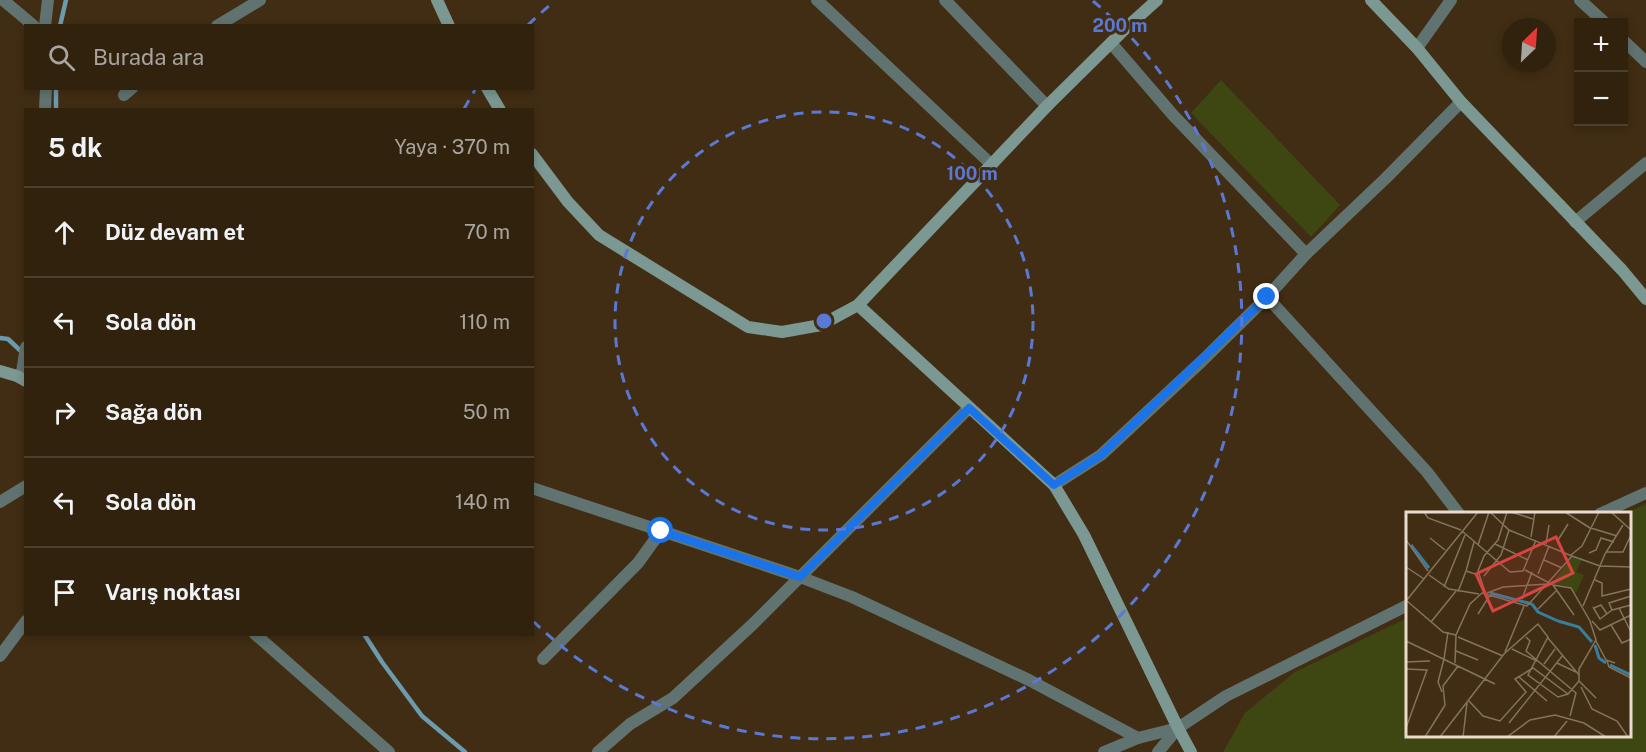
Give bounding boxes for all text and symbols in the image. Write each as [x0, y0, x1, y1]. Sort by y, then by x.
text: 200 m [1093, 15, 1147, 36]
north arrow [1502, 18, 1556, 72]
map controls [1574, 18, 1628, 126]
button: + [1574, 18, 1628, 72]
search box [24, 24, 534, 90]
icon: search [45, 41, 78, 74]
text: Burada ara [93, 44, 204, 70]
button: − [1574, 72, 1628, 126]
text: 5 dk [48, 132, 102, 163]
text: Yaya · 370 m [394, 135, 510, 159]
text: 100 m [946, 163, 998, 184]
icon: ahead [48, 216, 81, 249]
text: Düz devam et [105, 219, 245, 245]
text: 70 m [464, 220, 510, 244]
route end [1253, 283, 1279, 309]
icon: left [48, 306, 81, 339]
text: Sola dön [105, 309, 196, 335]
text: 110 m [459, 310, 510, 334]
centre of rings [814, 311, 834, 331]
icon: right [48, 396, 81, 429]
text: Sağa dön [105, 399, 202, 425]
text: 50 m [463, 400, 510, 424]
icon: left [48, 486, 81, 519]
text: Sola dön [105, 489, 196, 515]
text: 140 m [455, 490, 510, 514]
inset map [1406, 512, 1631, 737]
route start [647, 517, 673, 543]
icon: arrive [48, 576, 81, 609]
text: Varış noktası [105, 579, 240, 605]

